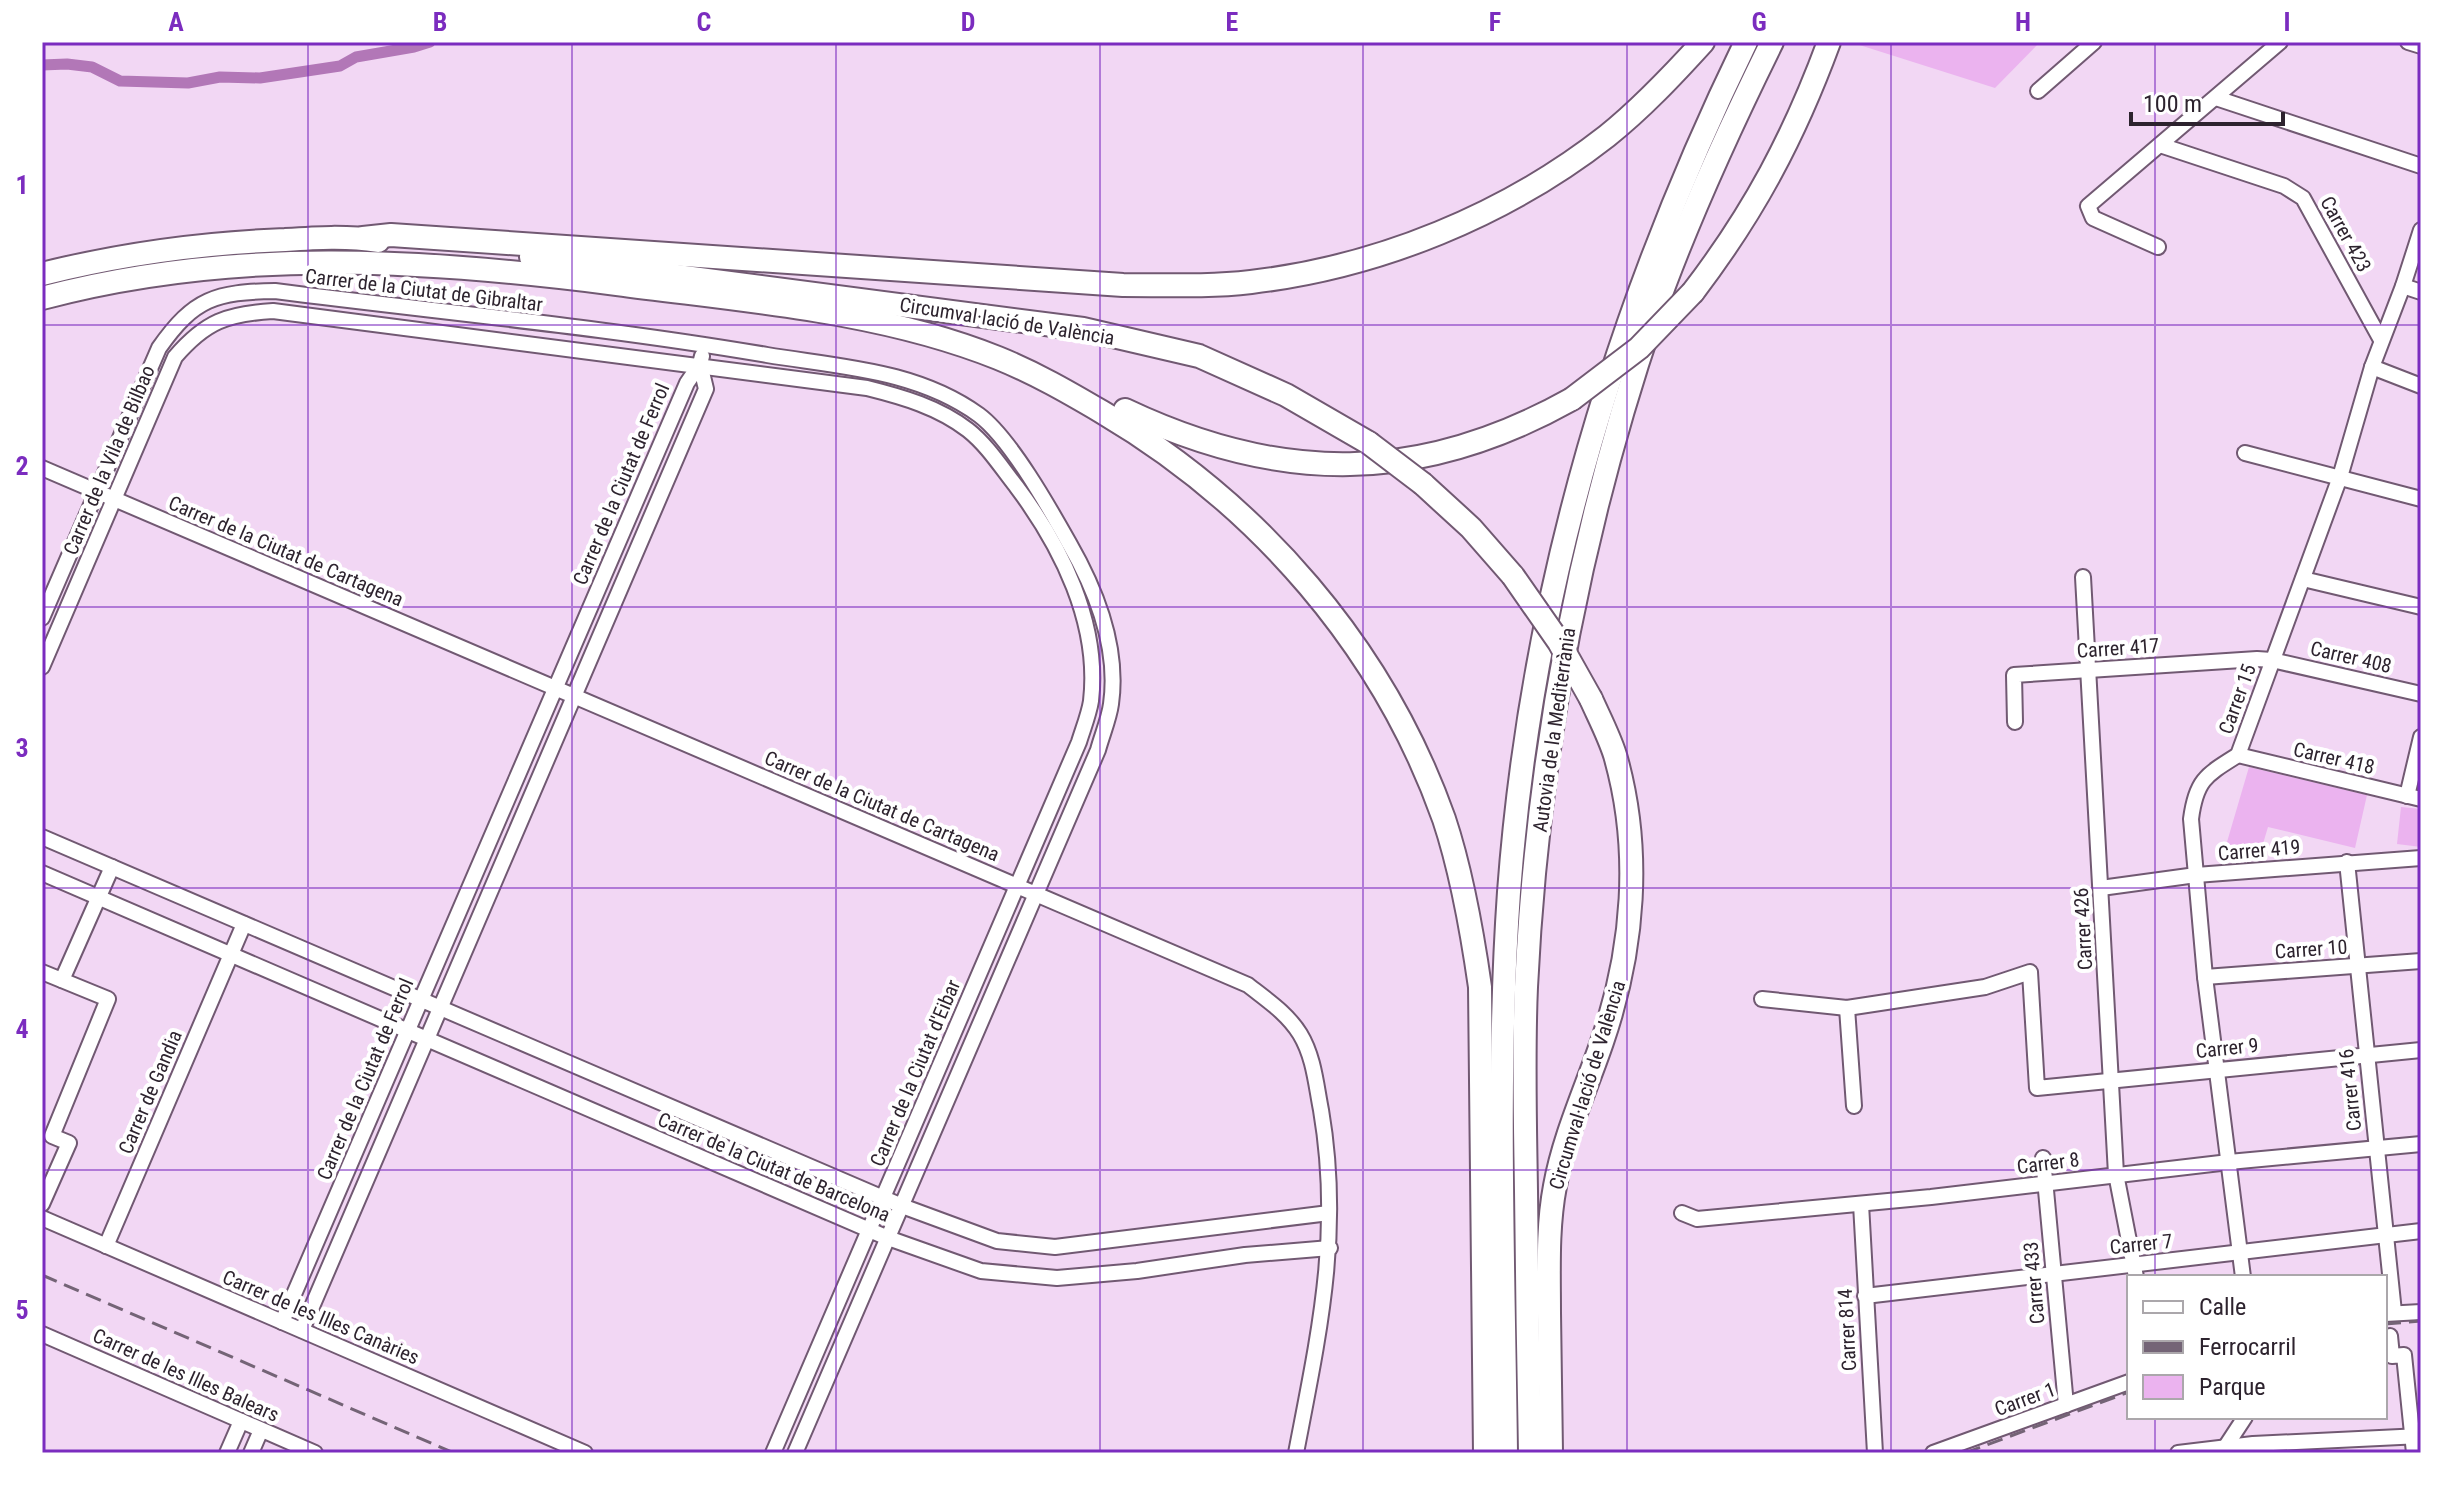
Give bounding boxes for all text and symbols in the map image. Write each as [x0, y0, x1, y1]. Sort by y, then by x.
text: A [168, 7, 184, 37]
text: B [433, 7, 447, 37]
text: C [697, 7, 712, 37]
text: D [961, 7, 975, 37]
text: E [1226, 7, 1239, 37]
text: F [1489, 7, 1501, 37]
text: G [1751, 7, 1767, 37]
text: H [2015, 7, 2031, 37]
text: I [2283, 7, 2291, 37]
scale bar [2131, 76, 2283, 126]
text: 100 m [2143, 90, 2202, 118]
text: 1 [15, 170, 29, 200]
street label: Carrer 423 [2315, 192, 2377, 276]
street label: Carrer de la Ciutat de Gibraltar [304, 264, 544, 316]
street label: Circumval·lació de València [898, 292, 1116, 350]
street label: Carrer de la Vila de Bilbao [58, 362, 160, 558]
street label: Carrer de la Ciutat de Ferrol [568, 380, 674, 588]
text: 2 [15, 451, 29, 481]
street label: Carrer de la Ciutat de Cartagena [165, 491, 407, 611]
street label: Autovia de la Mediterrània [1528, 626, 1580, 834]
street label: Carrer 417 [2076, 633, 2160, 663]
street label: Carrer 408 [2308, 636, 2394, 678]
street label: Carrer 15 [2213, 661, 2261, 737]
text: 3 [15, 733, 29, 763]
street label: Carrer 418 [2291, 737, 2377, 779]
street label: Carrer de la Ciutat de Cartagena [761, 746, 1003, 866]
street label: Carrer 419 [2217, 834, 2301, 866]
street label: Carrer 426 [2069, 887, 2097, 971]
street label: Carrer 10 [2274, 934, 2348, 964]
street label: Carrer de la Ciutat de Ferrol [312, 975, 418, 1183]
street label: Carrer de la Ciutat d'Eibar [865, 976, 965, 1170]
street label: Circumval·lació de València [1544, 978, 1630, 1192]
text: 4 [15, 1014, 29, 1044]
street label: Carrer de Gandia [113, 1027, 187, 1157]
street label: Carrer 9 [2194, 1033, 2260, 1063]
street label: Carrer 416 [2334, 1048, 2366, 1132]
street label: Carrer de la Ciutat de Barcelona [654, 1107, 894, 1227]
street label: Carrer 8 [2015, 1147, 2081, 1179]
street label: Carrer 7 [2108, 1229, 2174, 1259]
street label: Carrer 433 [2018, 1241, 2050, 1325]
street label: Carrer de les Illes Canàries [219, 1265, 423, 1369]
legend [2127, 1275, 2387, 1419]
street label: Carrer 814 [1833, 1288, 1861, 1372]
text: Calle [2199, 1293, 2246, 1321]
text: 5 [15, 1295, 29, 1325]
street label: Carrer de les Illes Balears [89, 1323, 283, 1427]
text: Ferrocarril [2199, 1333, 2296, 1361]
text: Parque [2199, 1373, 2266, 1401]
street label: Carrer 1 [1991, 1377, 2059, 1421]

